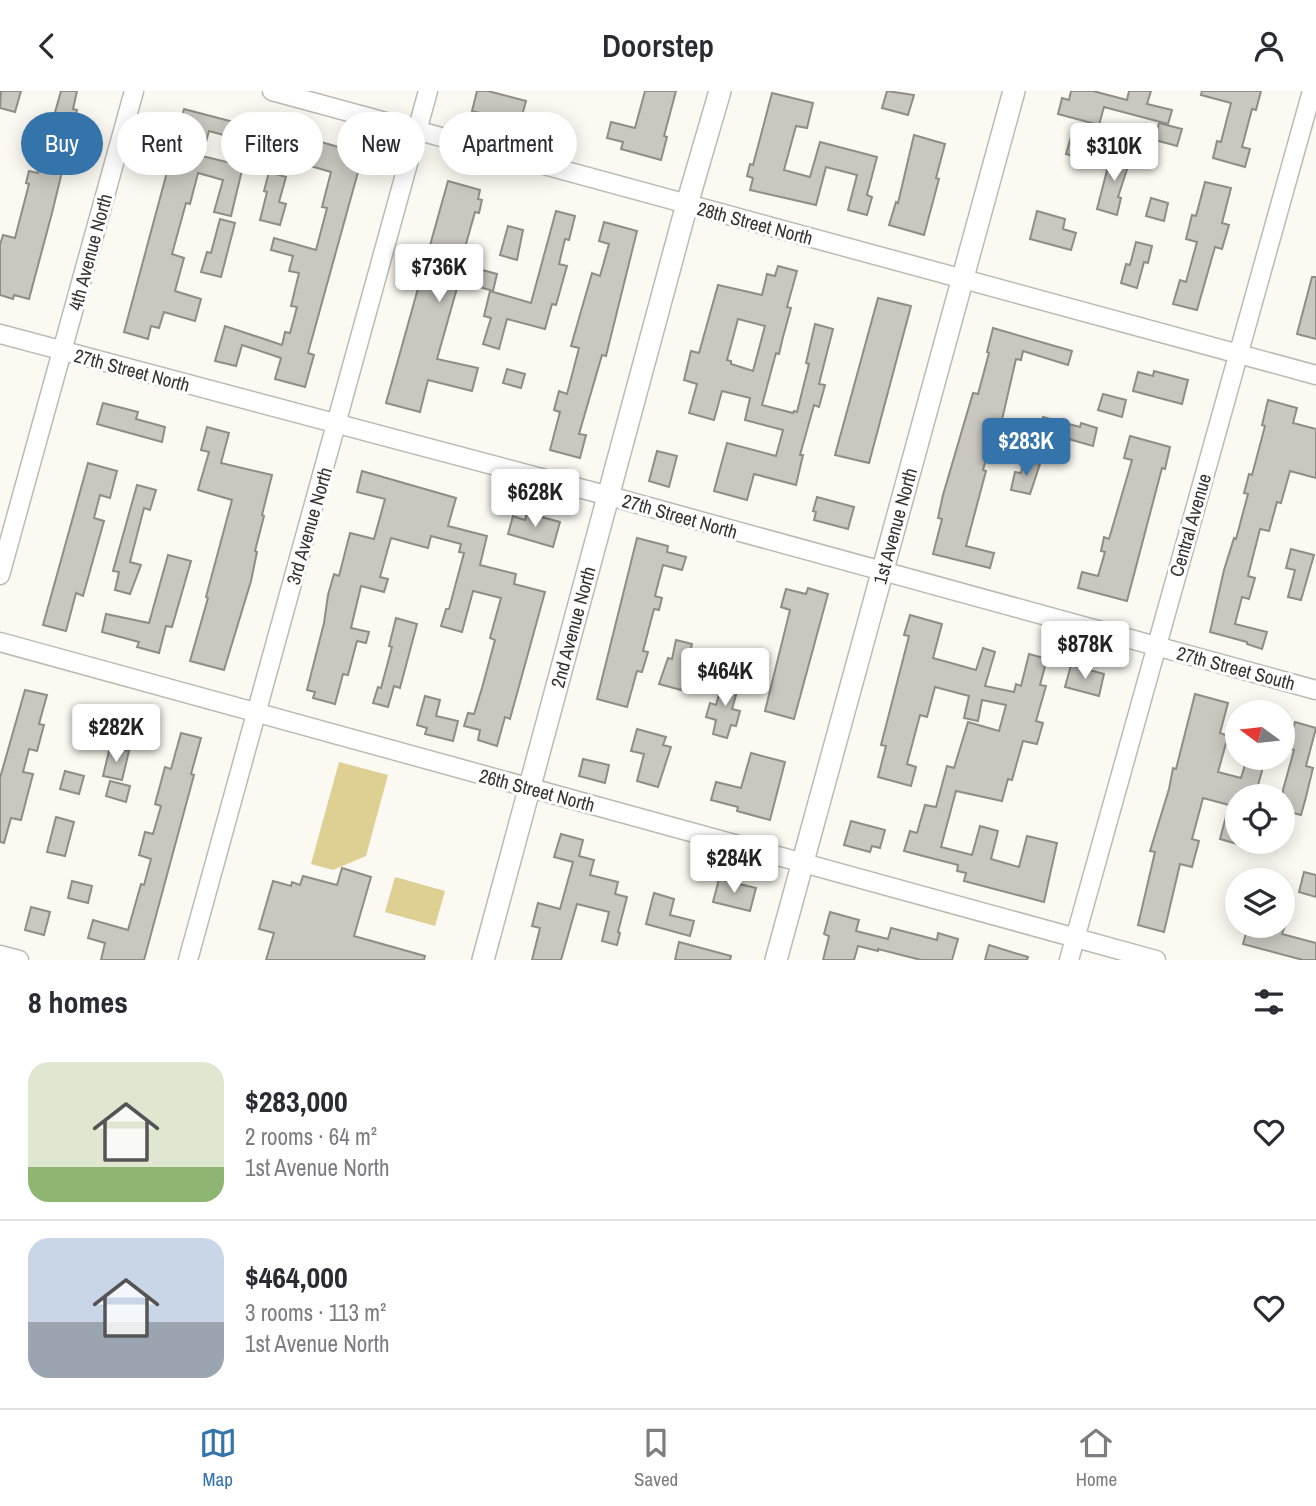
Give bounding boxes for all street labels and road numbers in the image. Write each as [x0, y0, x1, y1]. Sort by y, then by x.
street label: 4th Avenue North [62, 191, 118, 313]
street label: 28th Street North [694, 195, 816, 251]
street label: 27th Street North [71, 342, 193, 398]
street label: 3rd Avenue North [280, 464, 338, 588]
street label: 1st Avenue North [867, 465, 923, 587]
street label: Central Avenue [1163, 470, 1217, 580]
street label: 27th Street North [619, 487, 741, 545]
street label: 2nd Avenue North [544, 563, 602, 690]
street label: 27th Street South [1174, 640, 1298, 696]
street label: 26th Street North [476, 762, 598, 818]

